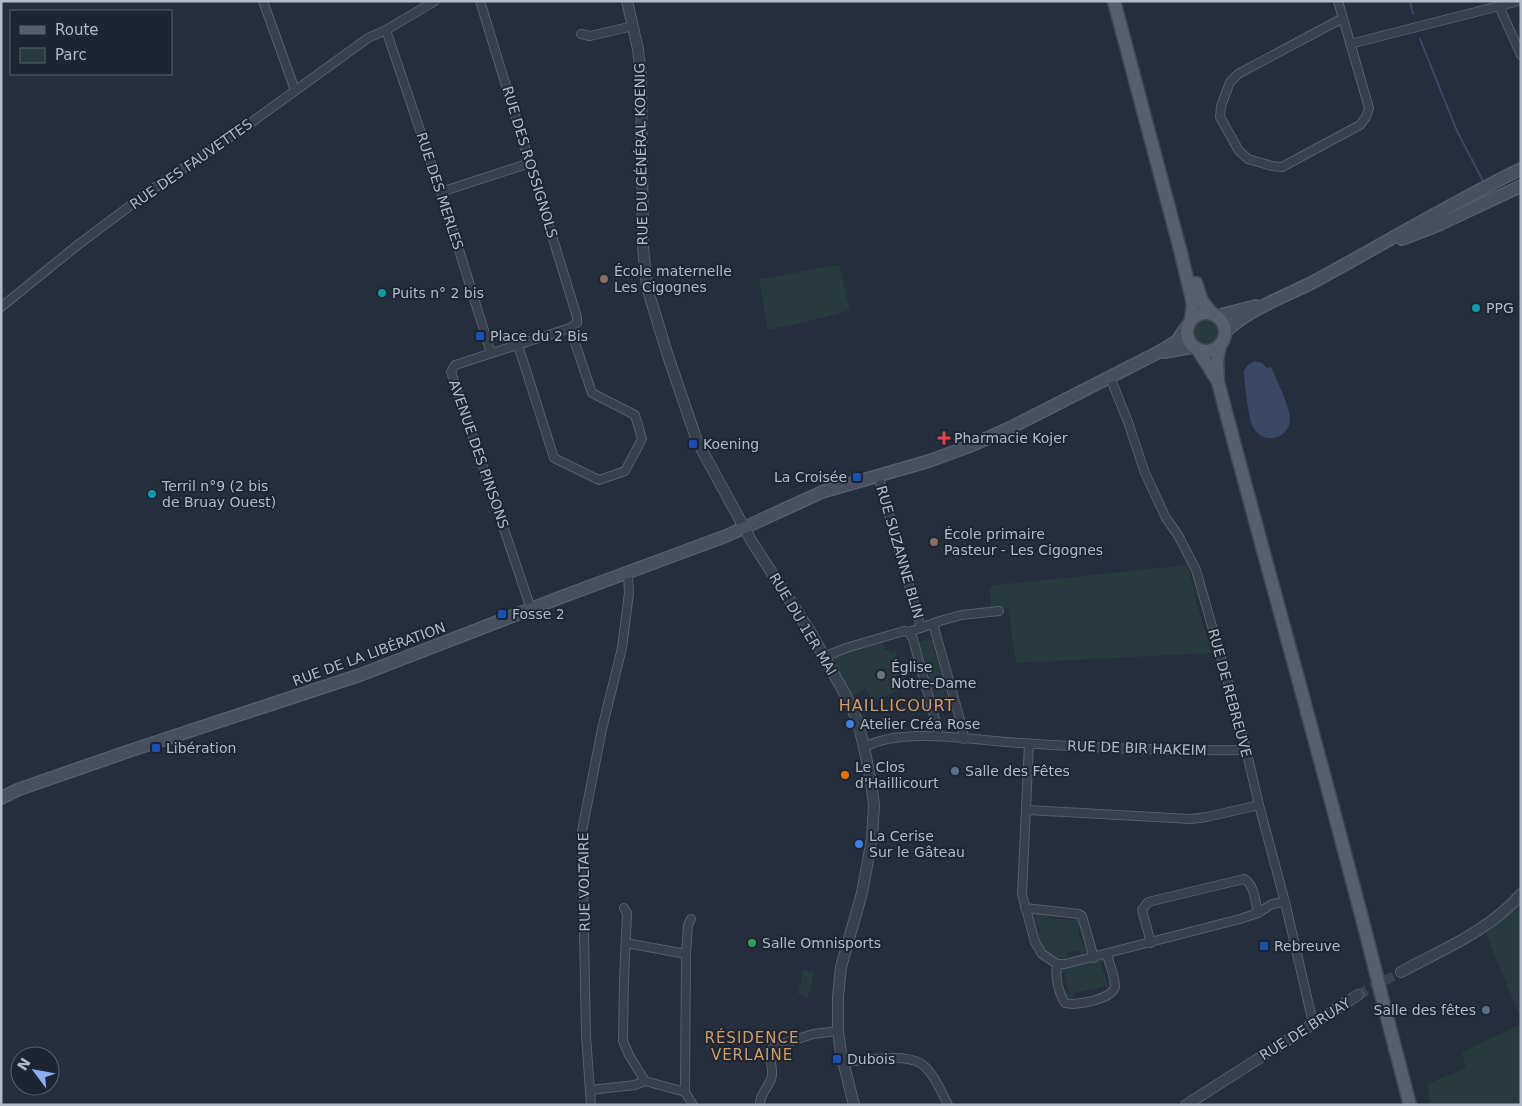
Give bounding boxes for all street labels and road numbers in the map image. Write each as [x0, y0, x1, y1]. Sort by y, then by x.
street label: RUE DU GÉNÉRAL KOENIG [631, 63, 651, 245]
street label: RUE DES ROSSIGNOLS [499, 84, 561, 240]
street label: RUE DES FAUVETTES [127, 116, 255, 212]
street label: RUE DES MERLES [413, 130, 467, 252]
street label: AVENUE DES PINSONS [446, 377, 512, 531]
street label: RUE SUZANNE BLIN [873, 484, 927, 620]
street label: RUE DU 1ER MAI [766, 570, 840, 678]
street label: RUE DE LA LIBÉRATION [290, 619, 448, 689]
street label: RUE DE REBREUVE [1205, 627, 1255, 759]
street label: RUE DE BIR HAKEIM [1067, 738, 1207, 758]
street label: RUE VOLTAIRE [575, 832, 593, 932]
street label: RUE DE BRUAY [1257, 994, 1354, 1063]

